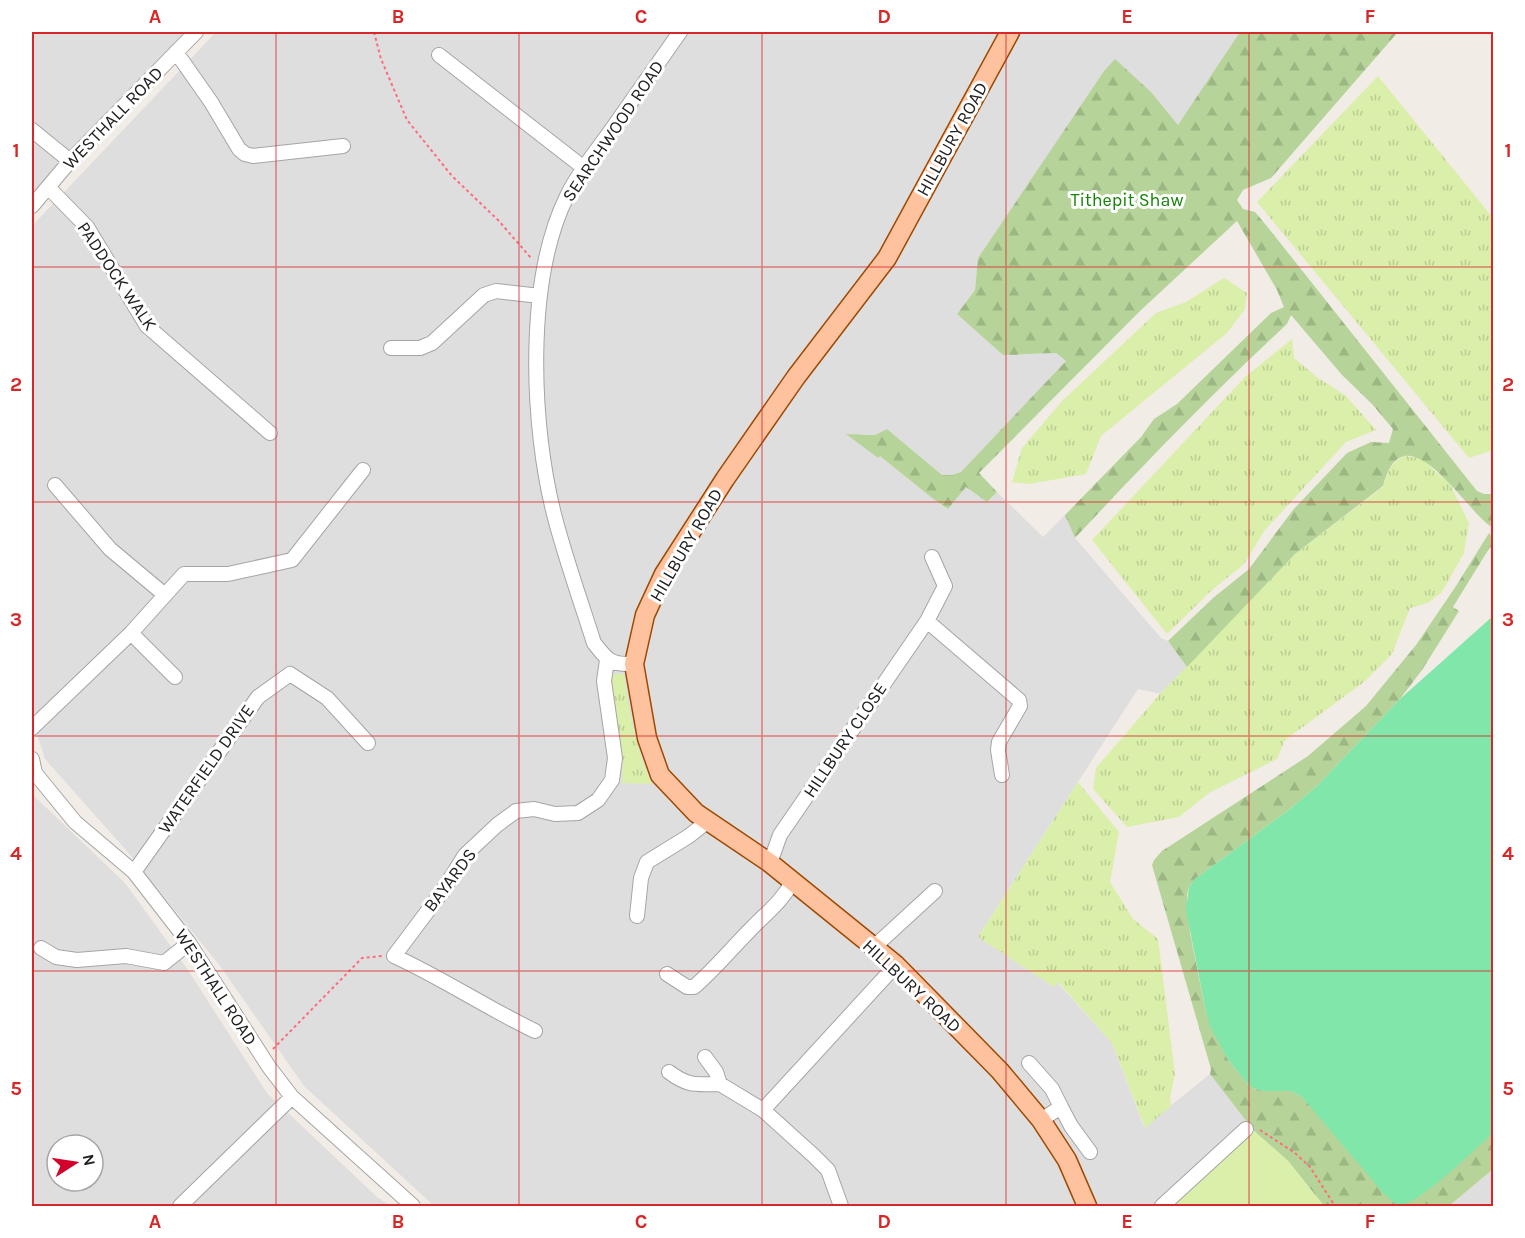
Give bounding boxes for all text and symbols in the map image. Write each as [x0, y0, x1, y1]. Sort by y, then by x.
text: A [149, 5, 162, 28]
text: B [392, 5, 404, 28]
text: C [635, 5, 647, 28]
text: D [877, 5, 891, 28]
text: E [1121, 5, 1133, 28]
text: F [1365, 5, 1376, 28]
street label: SEARCHWOOD ROAD [558, 56, 668, 206]
street label: WESTHALL ROAD [58, 62, 168, 174]
street label: HILLBURY ROAD [912, 78, 992, 200]
text: 1 [12, 139, 20, 162]
text: 1 [1504, 139, 1512, 162]
park label: Tithepit Shaw [1071, 189, 1183, 211]
street label: PADDOCK WALK [73, 217, 162, 335]
text: 2 [10, 373, 22, 396]
text: 2 [1502, 373, 1514, 396]
street label: HILLBURY ROAD [645, 485, 727, 605]
text: 3 [10, 608, 22, 631]
text: 3 [1502, 608, 1514, 631]
street label: HILLBURY CLOSE [798, 678, 892, 802]
street label: WATERFIELD DRIVE [153, 700, 259, 838]
text: 4 [10, 842, 22, 865]
text: 4 [1502, 842, 1514, 865]
street label: BAYARDS [419, 844, 481, 916]
street label: WESTHALL ROAD [170, 925, 262, 1049]
street label: HILLBURY ROAD [858, 935, 966, 1037]
text: 5 [10, 1077, 22, 1100]
text: 5 [1502, 1077, 1514, 1100]
north arrow [45, 1133, 105, 1193]
text: N [79, 1152, 100, 1168]
text: A [149, 1210, 162, 1233]
text: B [392, 1210, 404, 1233]
text: C [635, 1210, 647, 1233]
text: D [877, 1210, 891, 1233]
text: E [1121, 1210, 1133, 1233]
text: F [1365, 1210, 1376, 1233]

